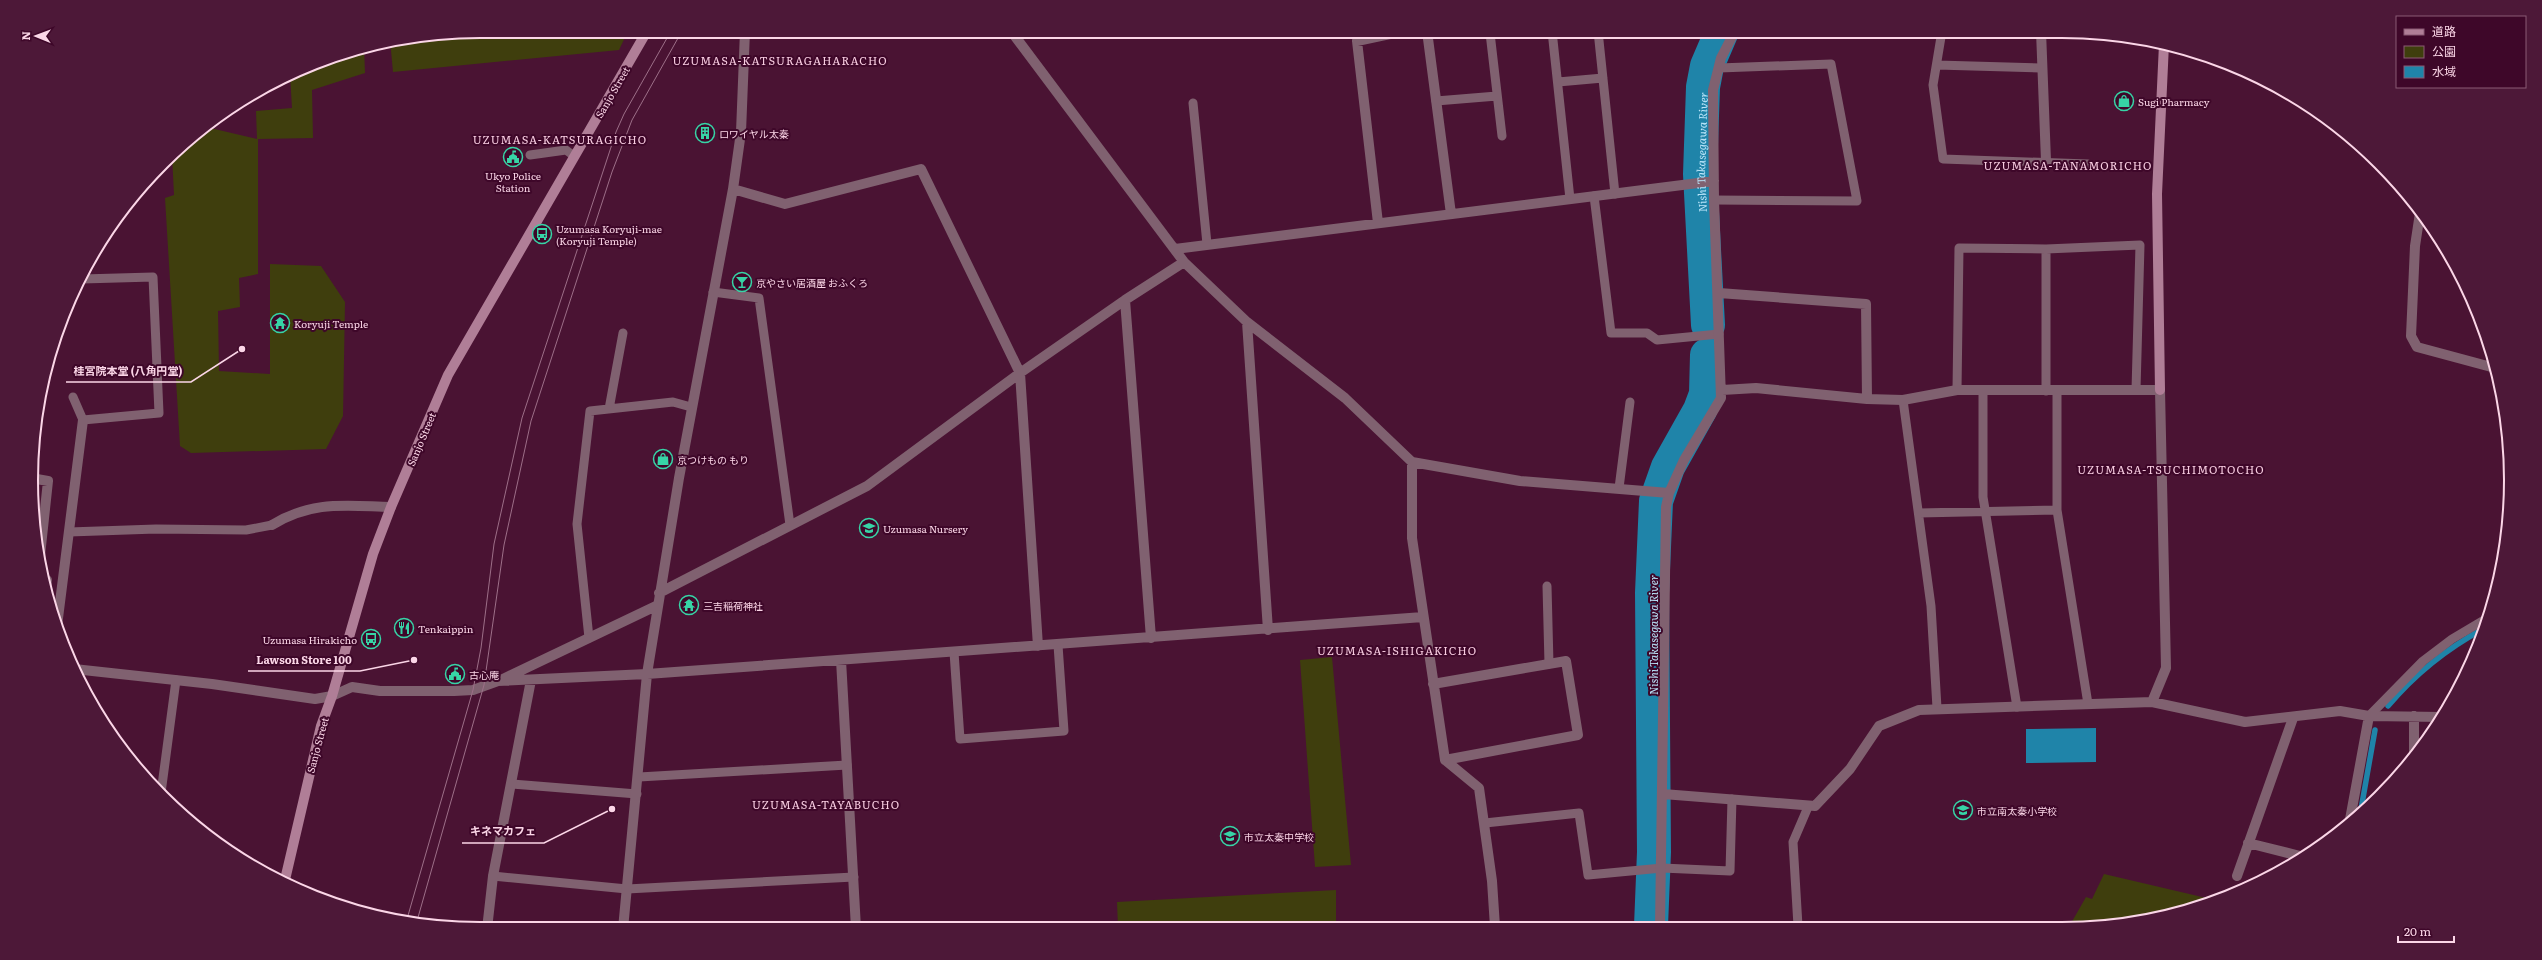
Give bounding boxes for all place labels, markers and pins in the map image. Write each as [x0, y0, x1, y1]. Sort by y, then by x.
shop icon: Sugi Pharmacy [2113, 90, 2135, 112]
place label: Sugi Pharmacy [2138, 94, 2210, 109]
building icon: ロワイヤル太秦 [694, 122, 716, 144]
place label: ロワイヤル太秦 [719, 126, 789, 141]
public building icon: Ukyo Police Station [502, 146, 524, 168]
place label: Ukyo Police Station [485, 168, 541, 195]
place label: Uzumasa Koryuji-mae (Koryuji Temple) [556, 221, 662, 248]
bus stop icon: Uzumasa Koryuji-mae (Koryuji Temple) [531, 223, 553, 245]
bar icon: 京やさい居酒屋 おふくろ [731, 271, 753, 293]
place label: 京やさい居酒屋 おふくろ [756, 275, 868, 290]
temple icon: Koryuji Temple [269, 312, 291, 334]
place label: Koryuji Temple [294, 316, 368, 331]
callout: 桂宮院本堂 (八角円堂) [66, 359, 191, 382]
shop icon: 京つけもの もり [652, 448, 674, 470]
place label: 京つけもの もり [677, 452, 749, 467]
school or university icon: Uzumasa Nursery [858, 517, 880, 539]
place label: Uzumasa Nursery [883, 521, 968, 536]
temple icon: 三吉稲荷神社 [678, 594, 700, 616]
place label: 三吉稲荷神社 [703, 598, 763, 613]
restaurant icon: Tenkaippin [393, 617, 415, 639]
place label: Tenkaippin [418, 621, 474, 636]
bus stop icon: Uzumasa Hirakicho [360, 628, 382, 650]
place label: Uzumasa Hirakicho [263, 632, 357, 647]
callout: Lawson Store 100 [248, 648, 360, 671]
public building icon: 古心庵 [444, 663, 466, 685]
place label: 古心庵 [469, 667, 499, 682]
school or university icon: 市立南太秦小学校 [1952, 799, 1974, 821]
place label: 市立南太秦小学校 [1977, 803, 2057, 818]
callout: キネマカフェ [462, 820, 544, 843]
school or university icon: 市立太秦中学校 [1219, 825, 1241, 847]
place label: 市立太秦中学校 [1244, 829, 1314, 844]

